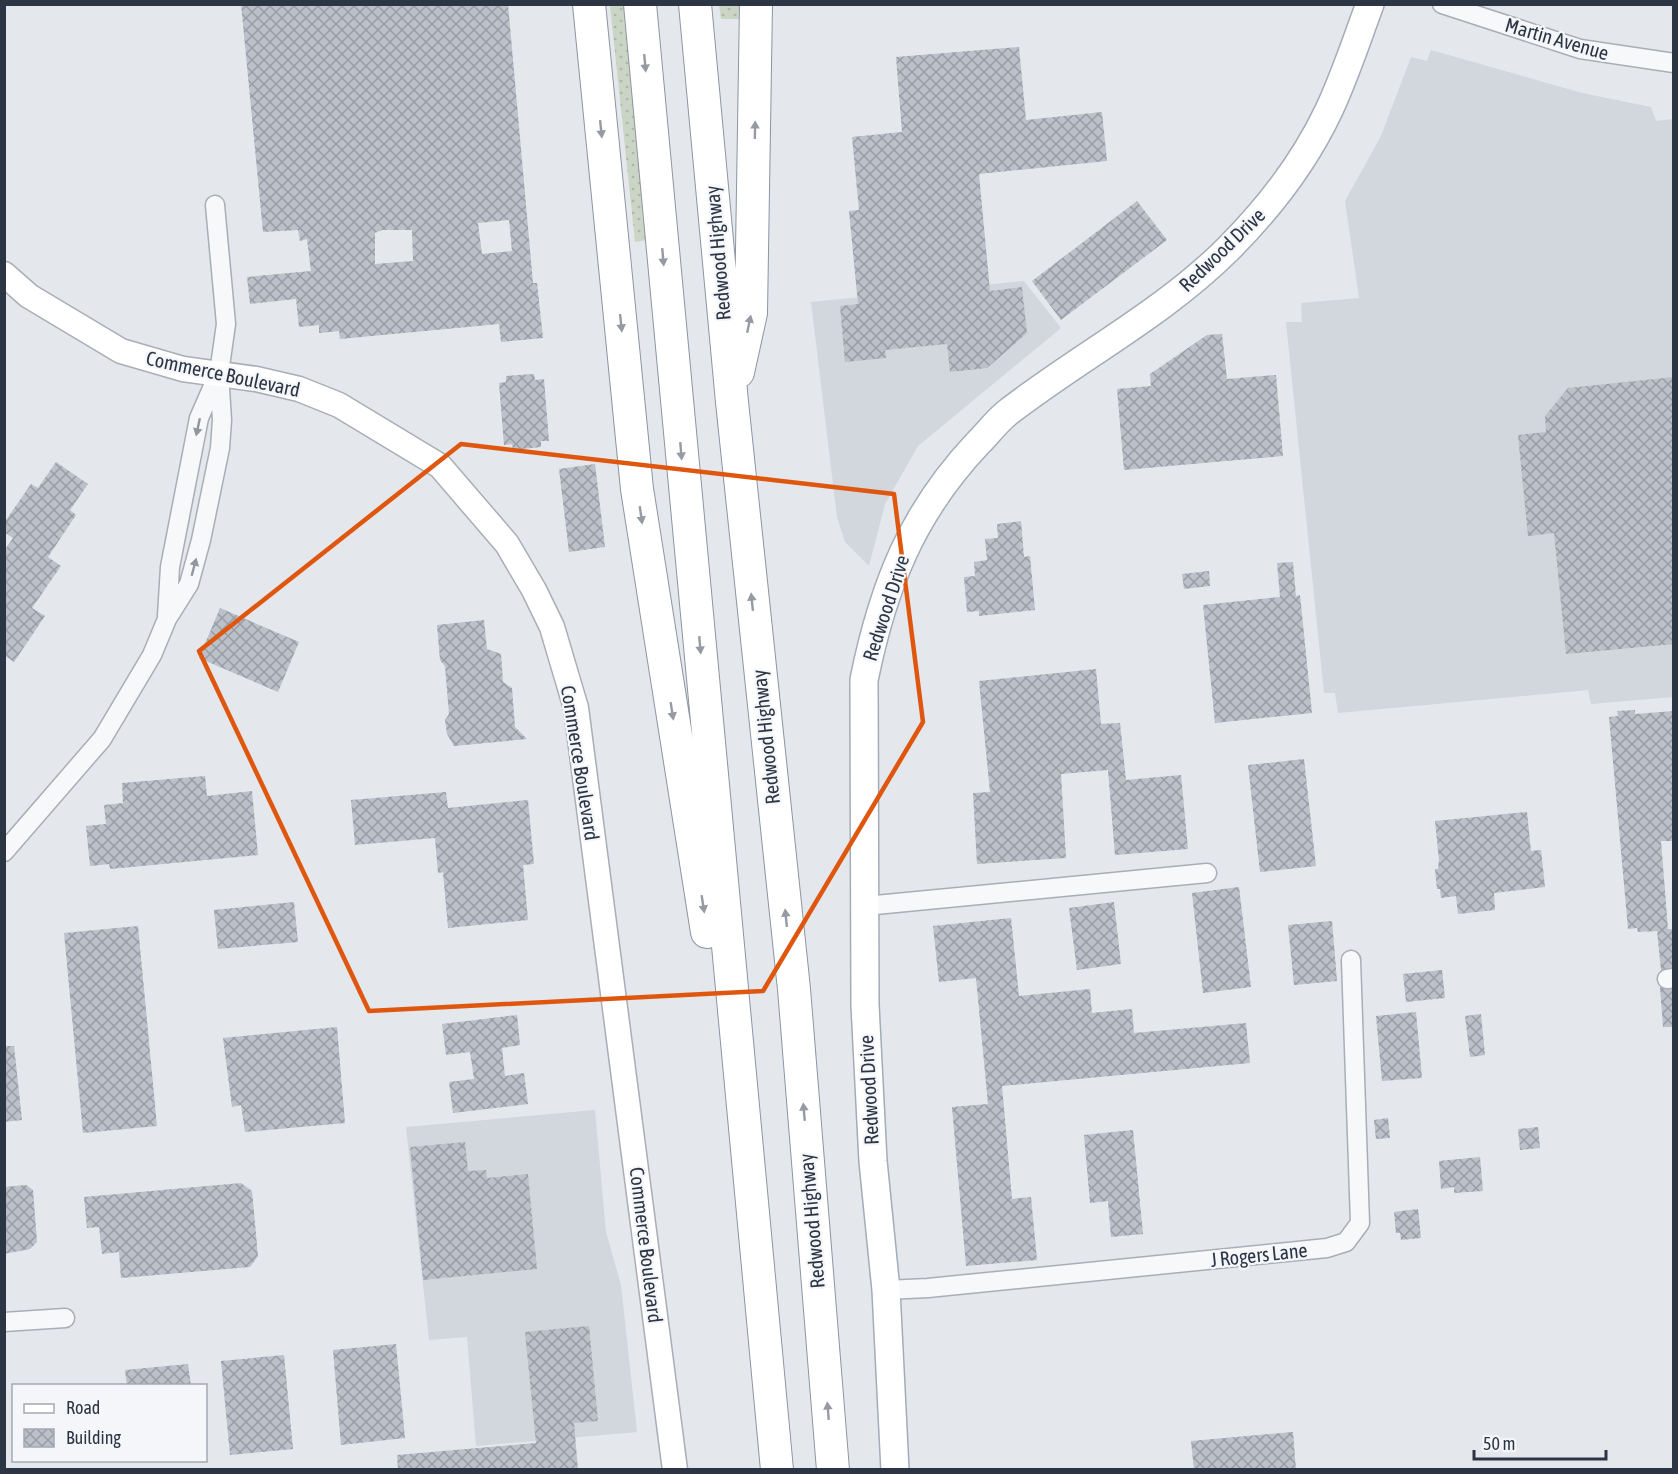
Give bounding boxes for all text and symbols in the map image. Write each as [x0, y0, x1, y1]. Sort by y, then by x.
street label: Martin Avenue [1503, 13, 1612, 64]
one-way arrow [640, 53, 650, 72]
one-way arrow [596, 119, 606, 138]
one-way arrow [750, 120, 760, 139]
street label: Redwood Highway [700, 185, 735, 321]
street label: Redwood Drive [1174, 203, 1269, 296]
one-way arrow [658, 247, 668, 266]
one-way arrow [616, 313, 626, 332]
one-way arrow [744, 315, 754, 334]
street label: Commerce Boulevard [144, 346, 302, 401]
one-way arrow [193, 418, 202, 437]
one-way arrow [677, 442, 686, 461]
one-way arrow [636, 506, 645, 525]
street label: Redwood Drive [858, 552, 913, 664]
one-way arrow [190, 558, 199, 576]
one-way arrow [747, 592, 757, 611]
one-way arrow [695, 636, 705, 655]
street label: Redwood Highway [747, 669, 784, 805]
street label: Commerce Boulevard [557, 684, 604, 842]
one-way arrow [668, 702, 677, 721]
one-way arrow [698, 894, 707, 913]
one-way arrow [781, 908, 791, 927]
street label: Redwood Drive [854, 1034, 883, 1146]
one-way arrow [799, 1103, 808, 1122]
street label: Redwood Highway [794, 1153, 829, 1289]
street label: Commerce Boulevard [626, 1166, 667, 1324]
street label: J Rogers Lane [1209, 1238, 1309, 1271]
legend [12, 1384, 207, 1462]
text: Road [66, 1397, 100, 1418]
one-way arrow [823, 1402, 833, 1421]
scale bar [1474, 1423, 1606, 1461]
text: Building [66, 1427, 121, 1448]
text: 50 m [1483, 1433, 1515, 1454]

